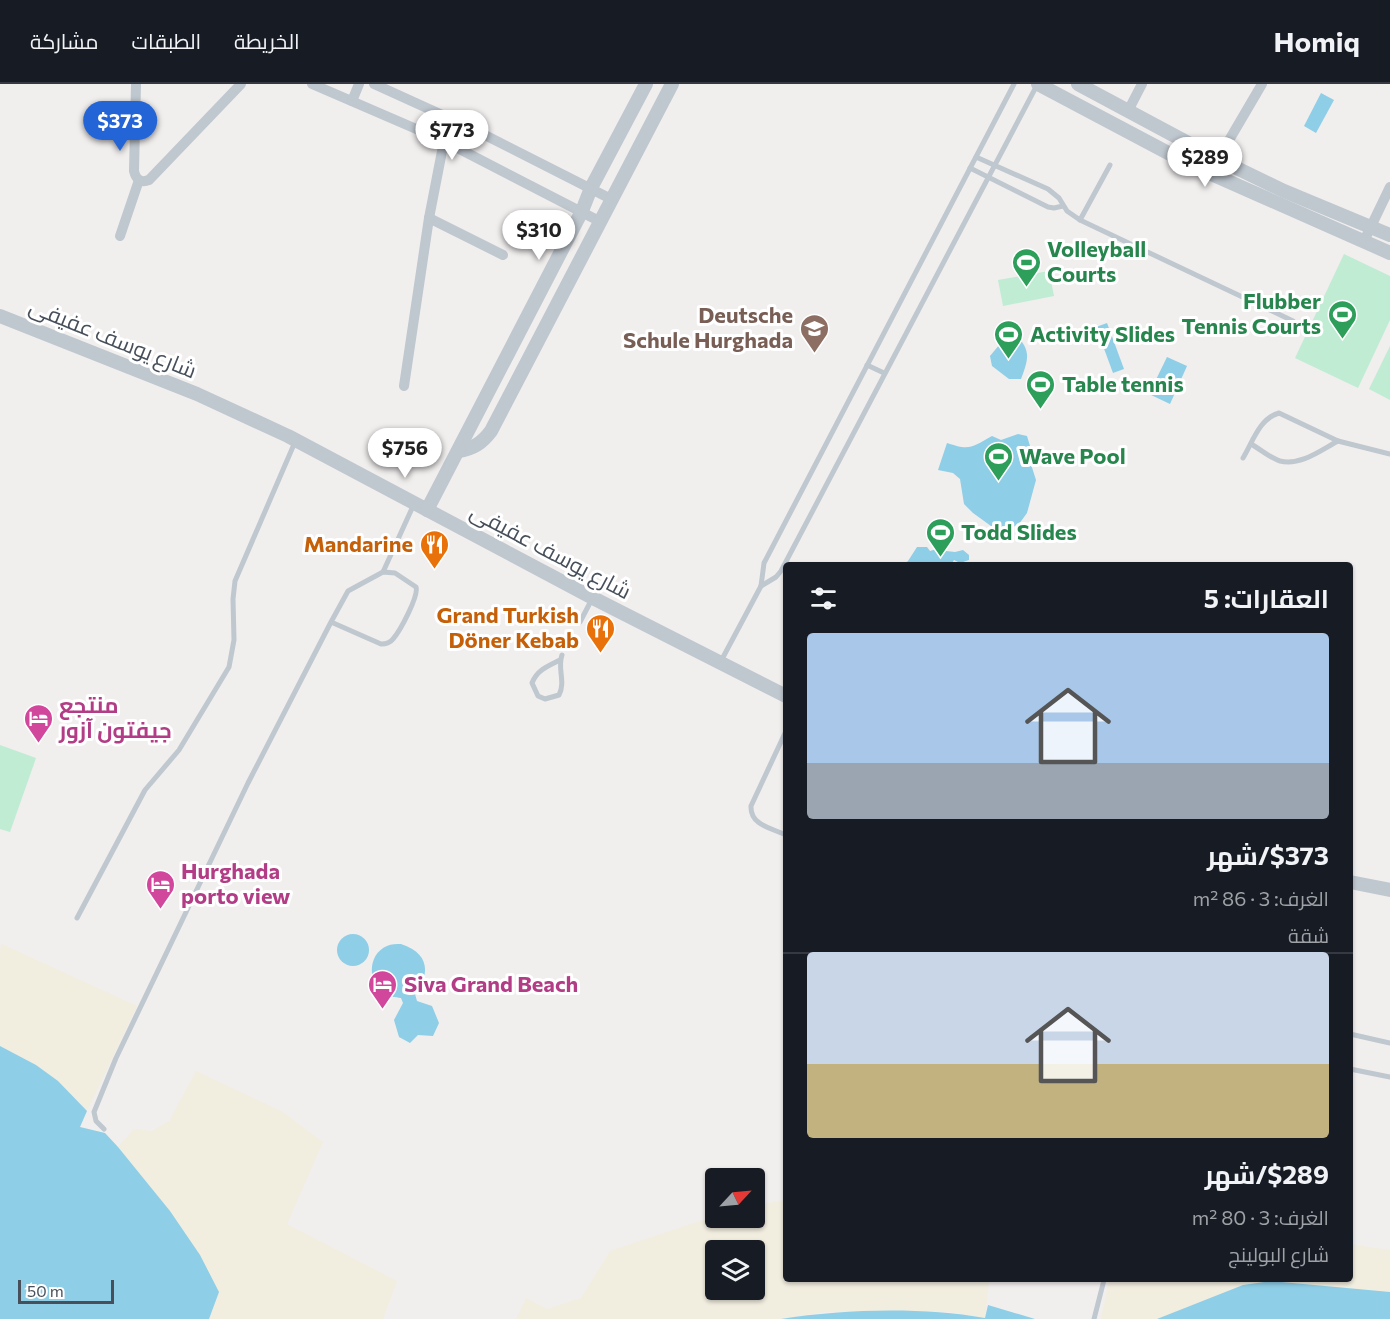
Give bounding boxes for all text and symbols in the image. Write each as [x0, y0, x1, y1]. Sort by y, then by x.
text: Homiq [1274, 24, 1360, 58]
text: مشاركة [30, 28, 99, 53]
text: الطبقات [132, 28, 201, 53]
text: الخريطة [234, 28, 300, 53]
pin: $373 [84, 101, 156, 152]
text: $373 [97, 108, 143, 132]
pin: $773 [416, 110, 488, 161]
text: $773 [429, 117, 475, 141]
pin: $289 [1169, 137, 1241, 188]
text: $289 [1181, 144, 1229, 168]
pin: $310 [503, 210, 575, 261]
text: $310 [516, 217, 562, 241]
place label: Volleyball Courts [1047, 235, 1146, 287]
sports icon: Volleyball Courts [1010, 246, 1042, 288]
place label: Flubber Tennis Courts [1181, 287, 1321, 339]
street label: شارع يوسف عفيفى [25, 292, 201, 385]
sports icon: Flubber Tennis Courts [1326, 298, 1358, 340]
place label: Deutsche Schule Hurghada [623, 301, 793, 353]
school or university icon: Deutsche Schule Hurghada [798, 312, 830, 354]
sports icon: Activity Slides [993, 318, 1025, 360]
place label: Activity Slides [1030, 320, 1175, 347]
sports icon: Table tennis [1025, 368, 1057, 410]
place label: Table tennis [1062, 370, 1184, 397]
pin: $756 [369, 428, 441, 479]
text: $756 [382, 435, 428, 459]
sports icon: Wave Pool [982, 440, 1014, 482]
place label: Wave Pool [1019, 442, 1126, 469]
street label: شارع يوسف عفيفى [465, 497, 636, 606]
sports icon: Todd Slides [924, 516, 956, 558]
place label: Todd Slides [961, 518, 1077, 545]
restaurant icon: Mandarine [418, 528, 450, 570]
place label: Mandarine [304, 530, 413, 557]
icon: filters [807, 582, 840, 615]
text: العقارات: 5 [1204, 582, 1329, 613]
place label: Grand Turkish Döner Kebab [437, 601, 579, 653]
restaurant icon: Grand Turkish Döner Kebab [584, 612, 616, 654]
icon: home [1014, 672, 1122, 780]
place label: منتجع جيفتون آزور [58, 691, 172, 744]
hotel icon: منتجع جيفتون آزور [22, 702, 54, 744]
text: $373/شهر [1207, 839, 1329, 870]
place label: Hurghada porto view [181, 857, 290, 909]
hotel icon: Hurghada porto view [144, 868, 176, 910]
text: الغرف: 3 · 86 m² [1193, 886, 1329, 910]
text: شقة [1288, 923, 1329, 947]
hotel icon: Siva Grand Beach [367, 968, 399, 1010]
place label: Siva Grand Beach [404, 970, 578, 997]
icon: home [1014, 991, 1122, 1099]
text: $289/شهر [1205, 1158, 1329, 1189]
north arrow [705, 1168, 765, 1228]
map controls [705, 1168, 765, 1300]
text: الغرف: 3 · 80 m² [1192, 1205, 1329, 1229]
button: layers [705, 1240, 765, 1300]
text: شارع البولينج [1228, 1242, 1329, 1266]
scale bar [18, 1277, 114, 1304]
text: 50 m [27, 1281, 64, 1300]

